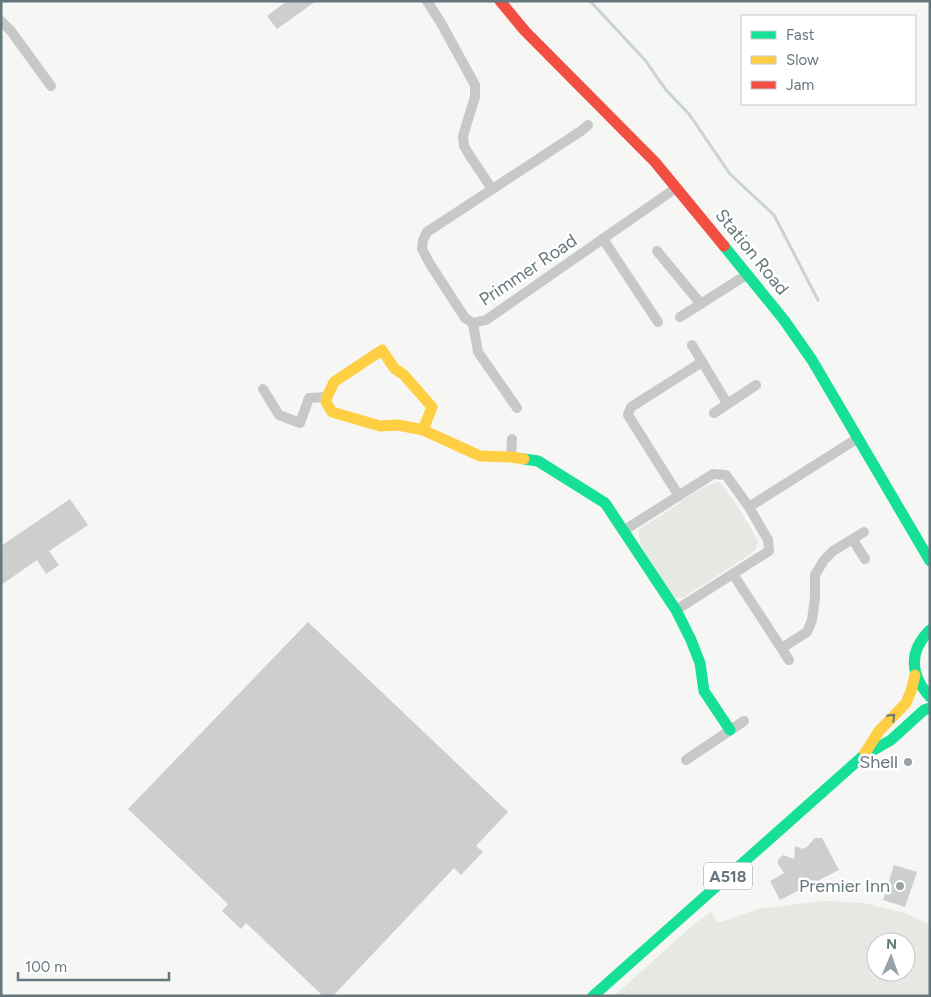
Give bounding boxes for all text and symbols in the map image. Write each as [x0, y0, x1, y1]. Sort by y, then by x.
legend [741, 15, 916, 105]
text: Fast [786, 26, 815, 44]
text: Slow [786, 51, 819, 69]
text: Jam [786, 76, 814, 94]
street label: Station Road [711, 205, 793, 299]
street label: Primmer Road [475, 229, 581, 311]
one-way arrow [886, 714, 895, 723]
place label: Shell [859, 751, 898, 773]
marker: Shell [902, 756, 914, 768]
road number: A518 [704, 862, 752, 889]
place label: Premier Inn [799, 875, 890, 897]
marker: Premier Inn [894, 880, 906, 892]
north arrow [866, 932, 916, 982]
text: N [886, 936, 897, 953]
scale bar [18, 950, 169, 982]
text: 100 m [25, 958, 67, 976]

